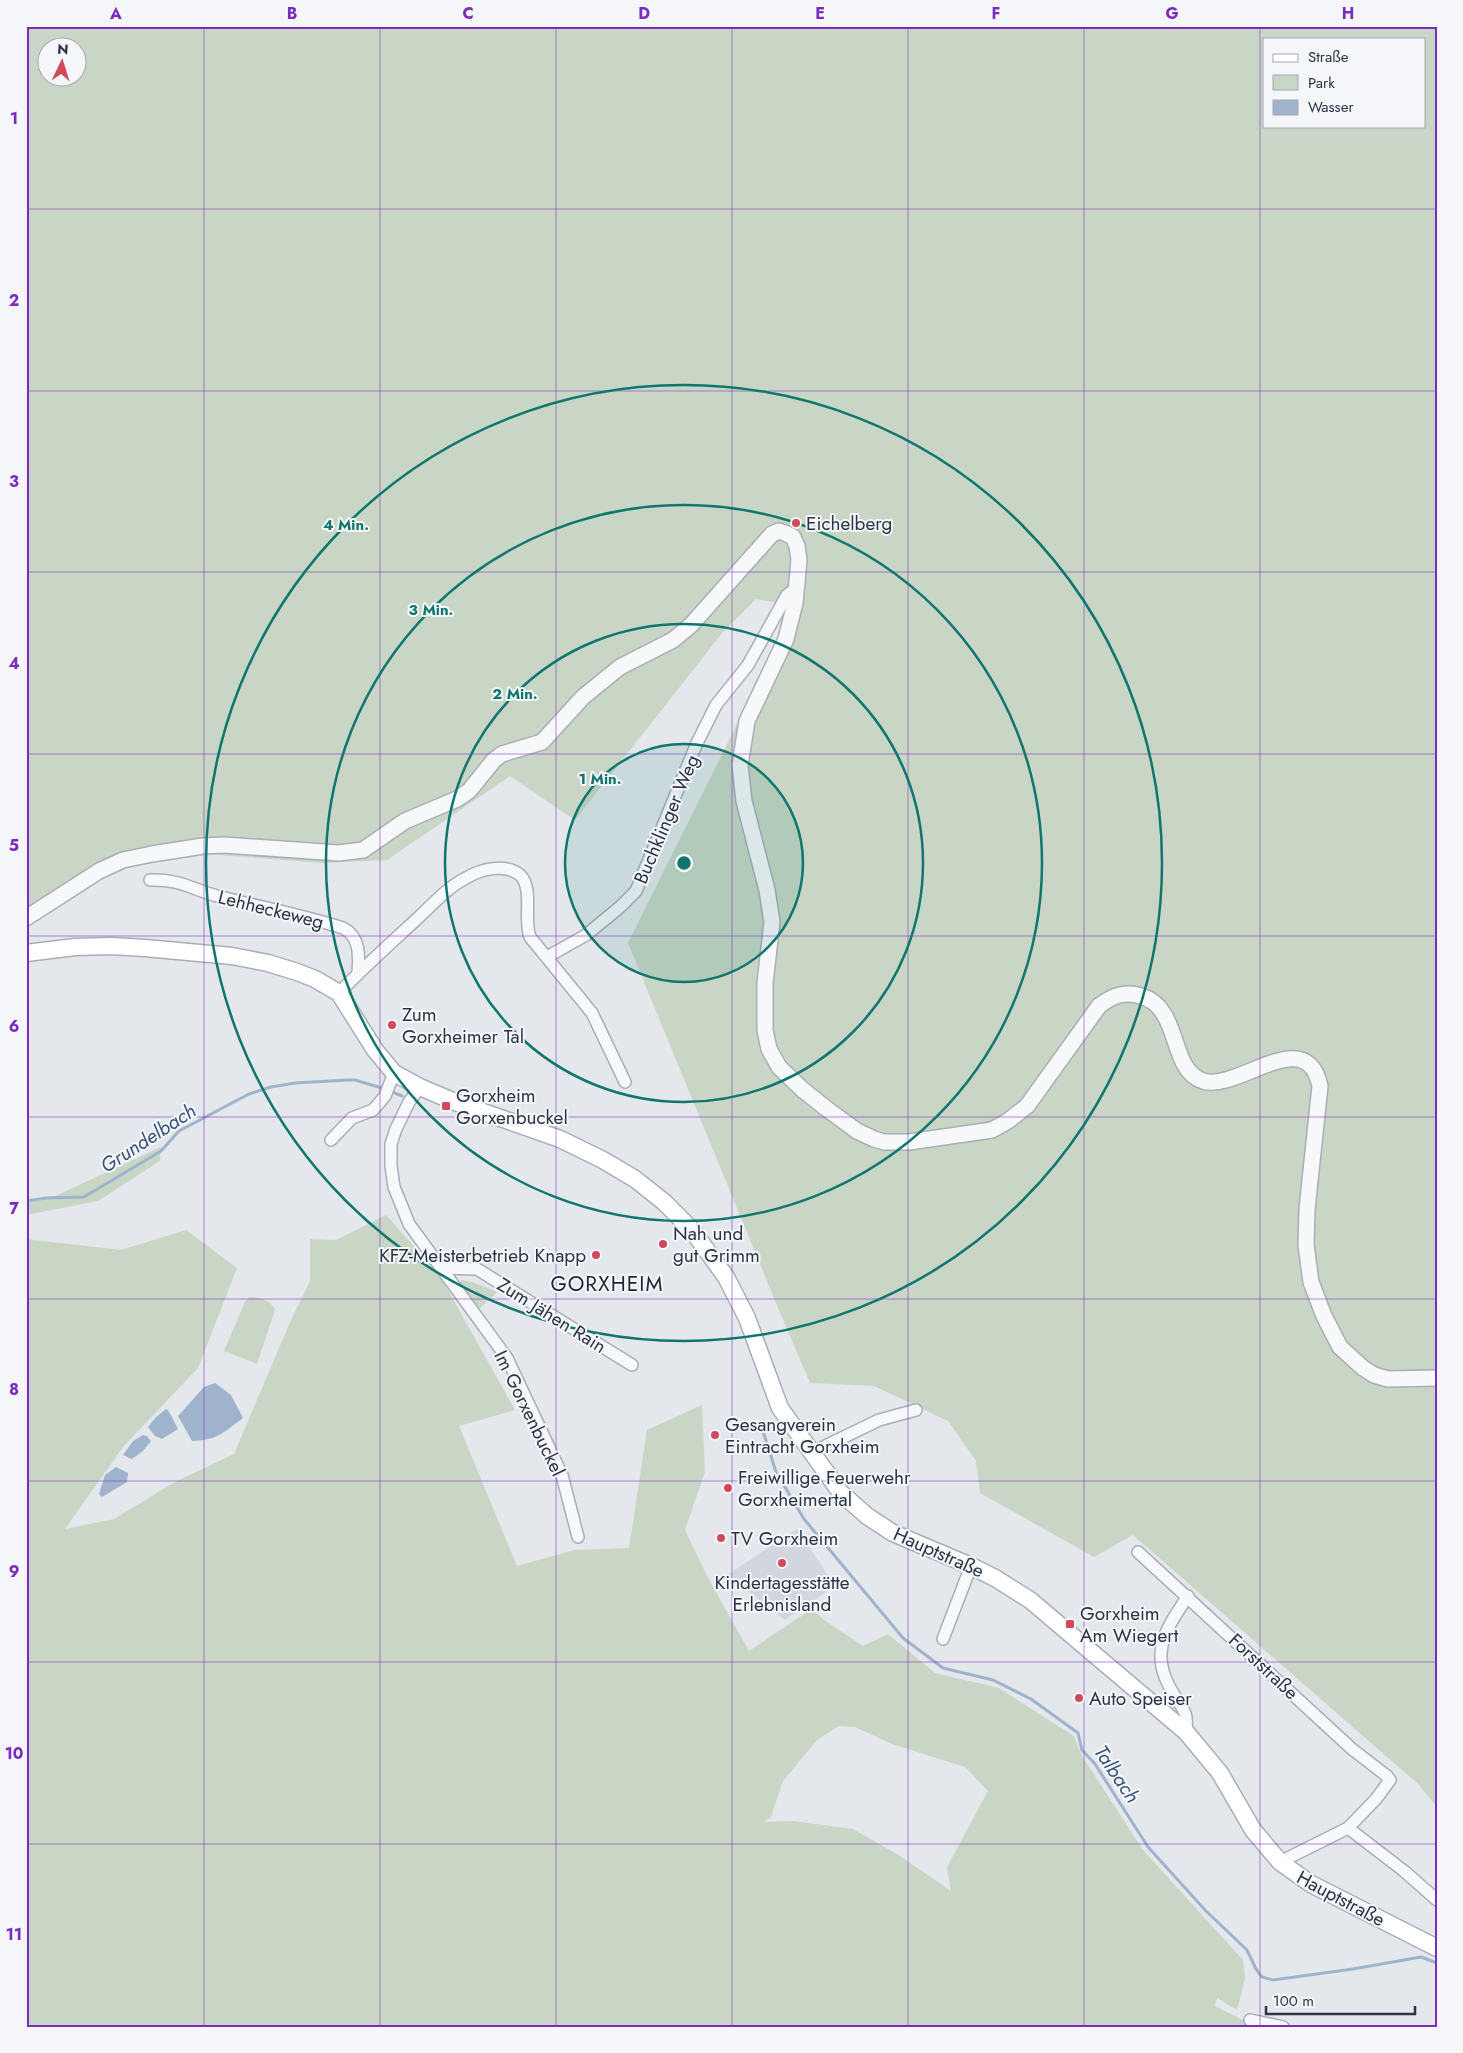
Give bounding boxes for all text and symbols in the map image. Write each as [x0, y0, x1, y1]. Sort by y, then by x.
text: A [109, 2, 122, 25]
text: B [287, 2, 297, 25]
text: C [462, 2, 474, 25]
text: D [638, 2, 650, 25]
text: E [815, 2, 825, 25]
text: F [992, 2, 1000, 25]
text: G [1165, 2, 1179, 25]
text: H [1342, 2, 1354, 25]
north arrow [38, 38, 88, 88]
legend [1263, 38, 1426, 128]
text: N [57, 39, 69, 59]
text: Straße [1308, 46, 1349, 68]
text: Park [1308, 72, 1335, 94]
text: Wasser [1308, 96, 1354, 118]
text: 1 [10, 107, 18, 130]
text: 2 [9, 289, 19, 312]
text: 3 [9, 470, 19, 493]
place label: Eichelberg [806, 510, 892, 537]
text: 4 Min. [323, 514, 369, 536]
marker: Eichelberg [790, 517, 802, 529]
text: 3 Min. [409, 599, 453, 621]
text: 4 [8, 652, 20, 675]
text: 2 Min. [492, 683, 538, 705]
street label: Buchklinger Weg [627, 750, 706, 888]
text: 1 Min. [578, 768, 622, 790]
text: 5 [9, 834, 19, 857]
centre of rings [675, 854, 693, 872]
street label: Lehheckeweg [215, 883, 327, 936]
place label: Zum Gorxheimer Tal [402, 1001, 524, 1050]
text: 6 [9, 1015, 19, 1038]
marker: Zum Gorxheimer Tal [386, 1019, 398, 1031]
place label: Gorxheim Gorxenbuckel [456, 1082, 568, 1131]
water label: Grundelbach [95, 1097, 202, 1180]
marker: Gorxheim Gorxenbuckel [440, 1100, 452, 1112]
text: 7 [9, 1197, 19, 1220]
place label: Nah und gut Grimm [673, 1220, 760, 1269]
marker: Nah und gut Grimm [657, 1238, 669, 1250]
place label: KFZ-Meisterbetrieb Knapp [379, 1242, 586, 1269]
marker: KFZ-Meisterbetrieb Knapp [590, 1249, 602, 1261]
district label: GORXHEIM [551, 1269, 664, 1299]
street label: Zum Jähen Rain [492, 1271, 612, 1360]
street label: Im Gorxenbuckel [487, 1346, 572, 1481]
text: 8 [9, 1378, 19, 1401]
place label: Gesangverein Eintracht Gorxheim [725, 1411, 880, 1460]
marker: Gesangverein Eintracht Gorxheim [709, 1429, 721, 1441]
place label: Freiwillige Feuerwehr Gorxheimertal [738, 1464, 911, 1513]
marker: Freiwillige Feuerwehr Gorxheimertal [722, 1482, 734, 1494]
street label: Hauptstraße [889, 1521, 989, 1584]
place label: TV Gorxheim [731, 1525, 838, 1552]
marker: TV Gorxheim [715, 1532, 727, 1544]
marker: Kindertagesstätte Erlebnisland [776, 1557, 788, 1569]
text: 9 [9, 1560, 19, 1583]
place label: Kindertagesstätte Erlebnisland [714, 1569, 850, 1618]
place label: Gorxheim Am Wiegert [1080, 1600, 1179, 1649]
marker: Gorxheim Am Wiegert [1064, 1618, 1076, 1630]
street label: Forststraße [1223, 1627, 1305, 1706]
place label: Auto Speiser [1089, 1685, 1192, 1712]
marker: Auto Speiser [1073, 1692, 1085, 1704]
water label: Talbach [1087, 1740, 1147, 1809]
text: 10 [5, 1742, 23, 1765]
street label: Hauptstraße [1292, 1864, 1390, 1933]
text: 11 [6, 1923, 22, 1946]
scale bar [1266, 1983, 1414, 2015]
text: 100 m [1273, 1990, 1314, 2012]

